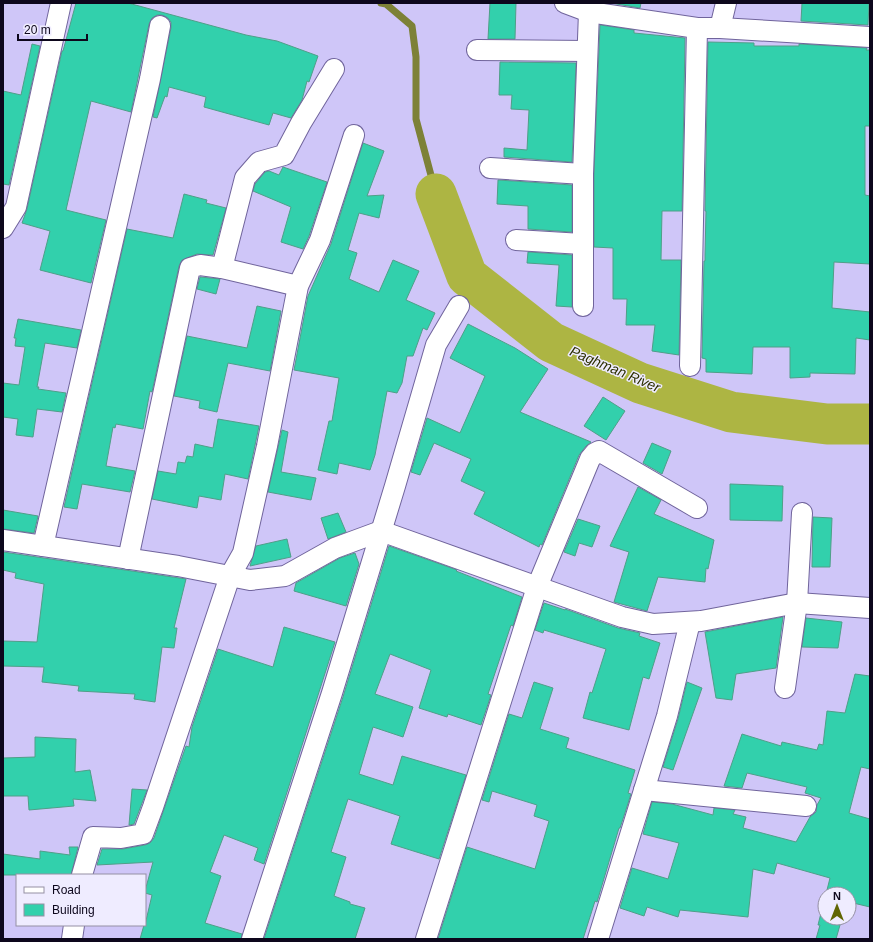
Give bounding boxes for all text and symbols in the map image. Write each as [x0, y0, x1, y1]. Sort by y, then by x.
scale bar [18, 16, 87, 42]
text: 20 m [24, 23, 51, 37]
water label: Paghman River [567, 343, 664, 396]
legend [16, 874, 146, 926]
text: Road [52, 883, 81, 897]
north arrow [817, 886, 857, 926]
text: N [833, 890, 841, 902]
text: Building [52, 903, 95, 917]

